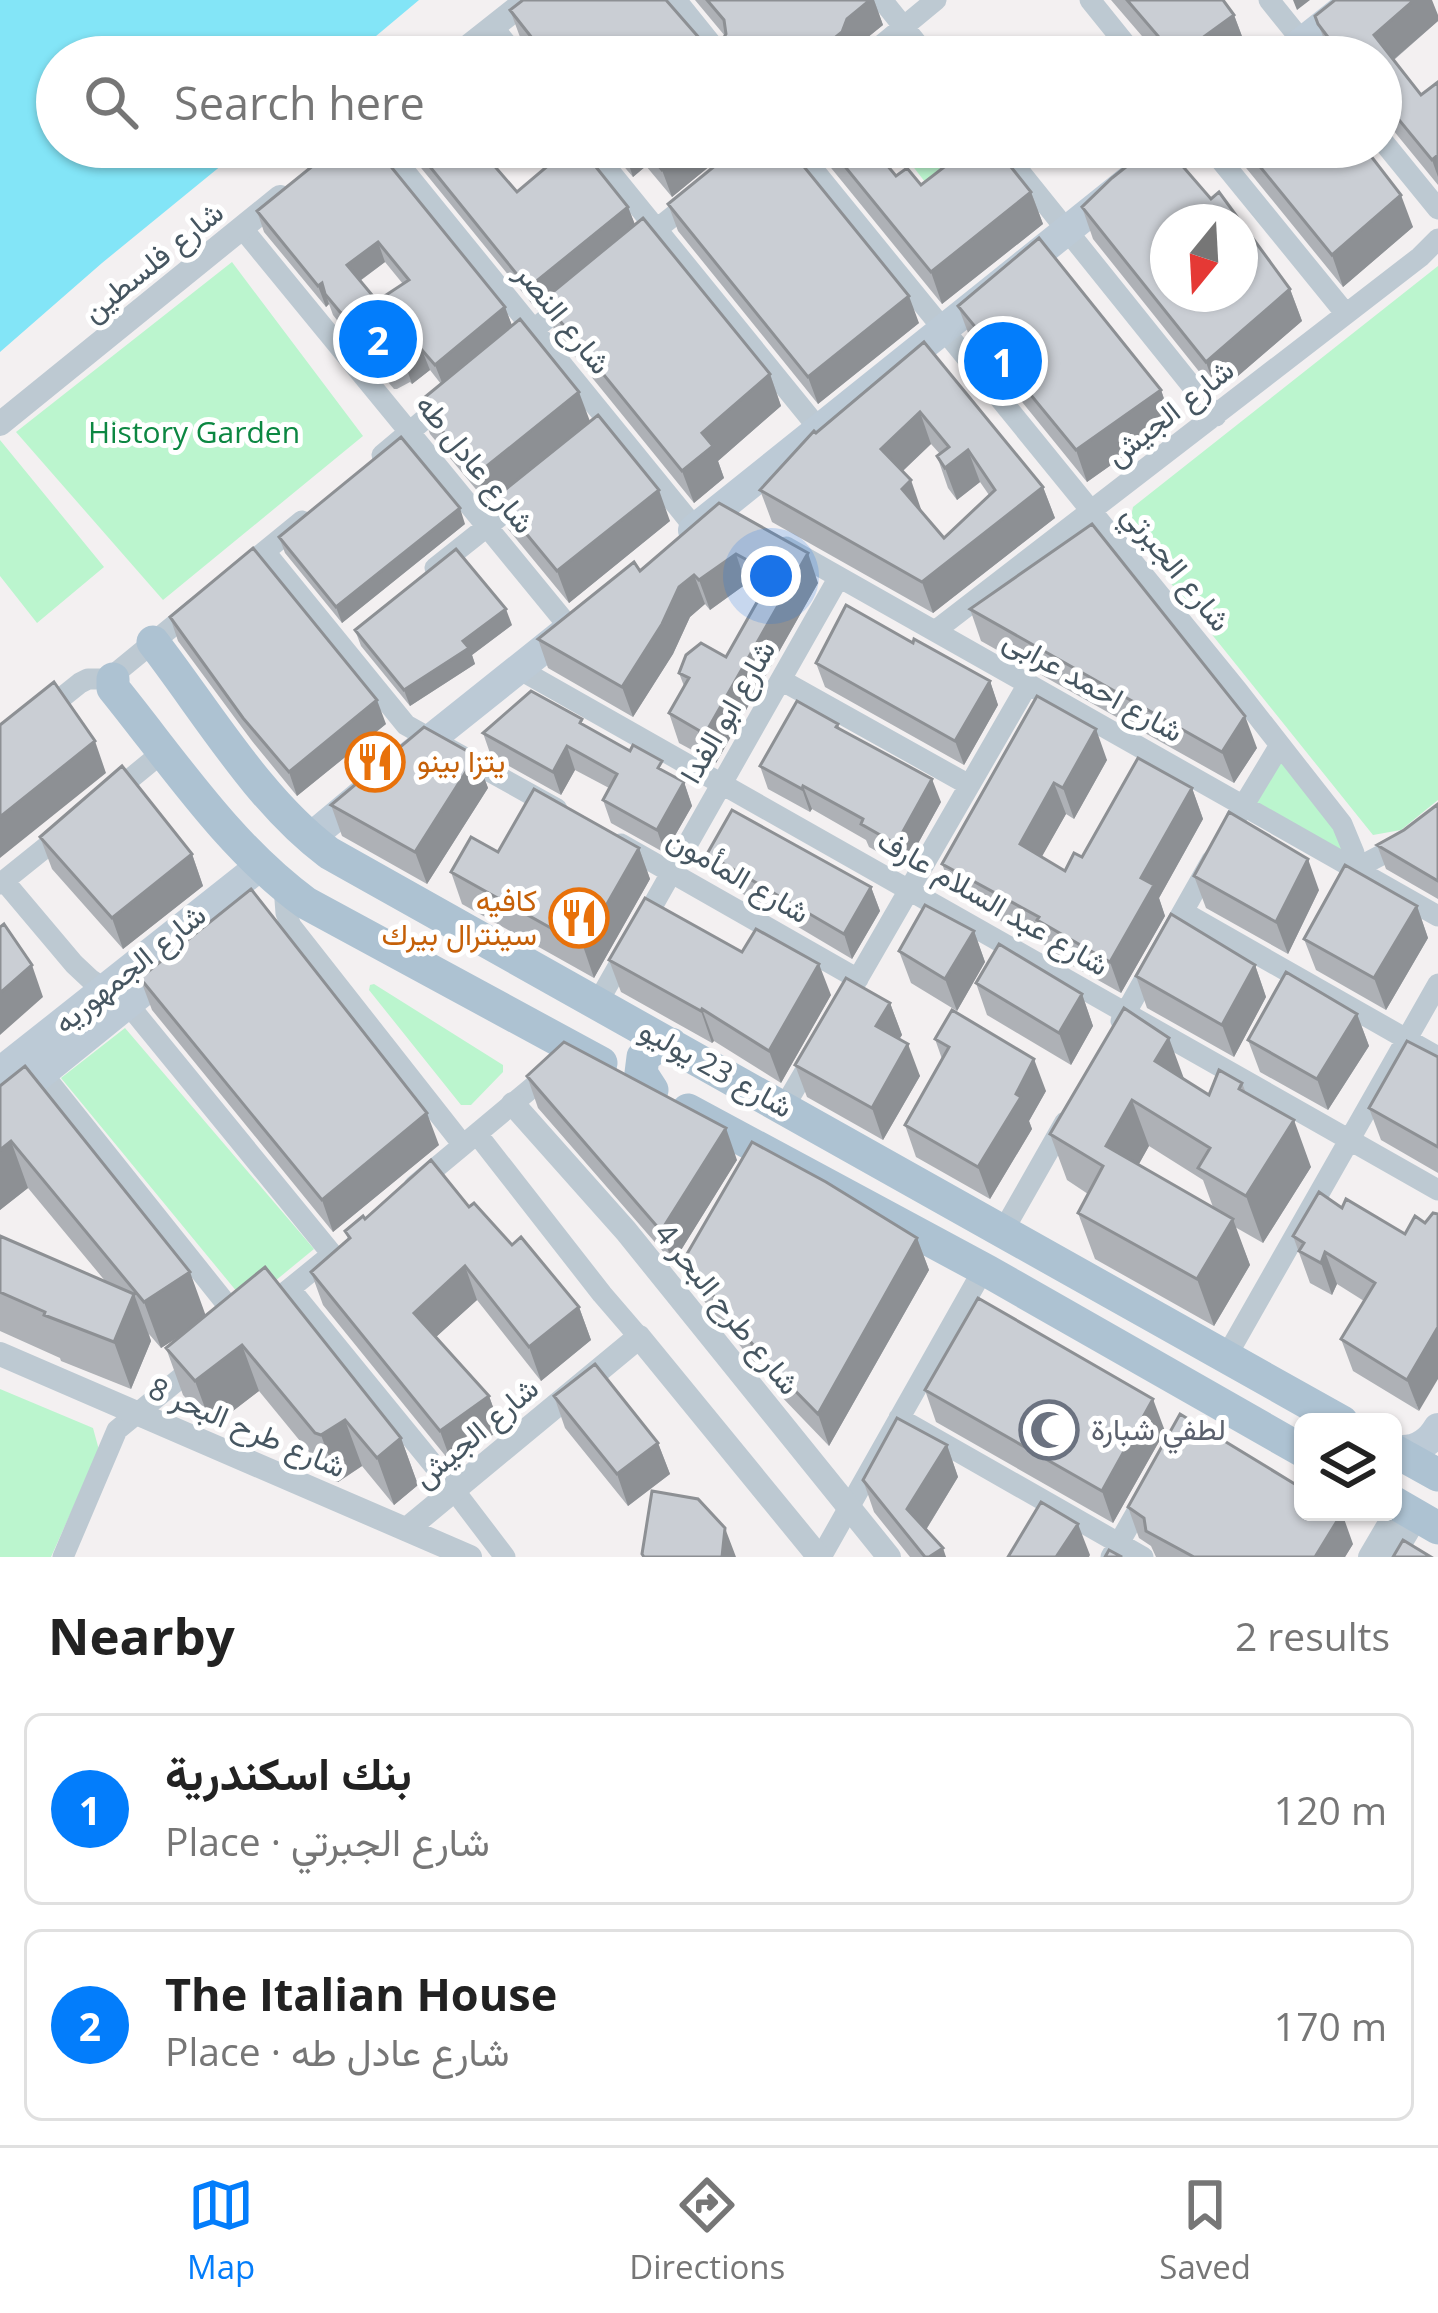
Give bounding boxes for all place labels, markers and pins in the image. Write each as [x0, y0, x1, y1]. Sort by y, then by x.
pin: 2 [339, 294, 417, 384]
pin: 1 [964, 316, 1042, 406]
restaurant icon: يتزا بينو [344, 731, 406, 793]
place label: يتزا بينو [417, 740, 505, 781]
place label: كافيه سينترال بيرك [381, 879, 537, 954]
restaurant icon: كافيه سينترال بيرك [548, 887, 610, 949]
mosque icon: لطفي شبارة [1018, 1399, 1080, 1461]
place label: لطفي شبارة [1091, 1408, 1226, 1454]

